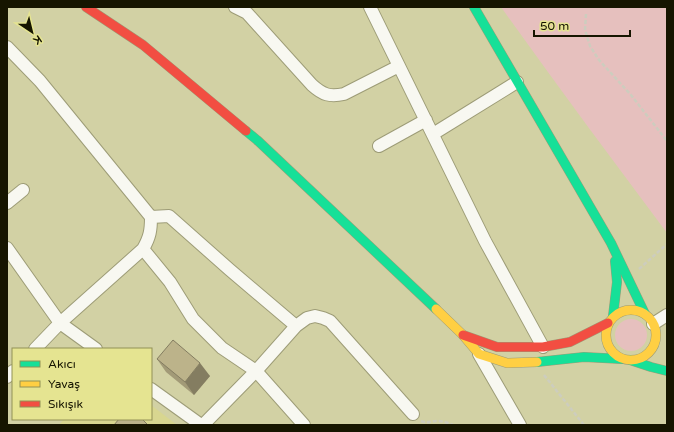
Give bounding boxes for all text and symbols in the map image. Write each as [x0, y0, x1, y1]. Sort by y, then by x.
north arrow [12, 12, 52, 52]
scale bar [534, 12, 630, 38]
text: 50 m [540, 19, 569, 33]
text: K [30, 32, 44, 48]
legend [12, 348, 152, 420]
text: Akıcı [48, 357, 76, 371]
text: Yavaş [48, 377, 80, 391]
text: Sıkışık [48, 397, 84, 411]

